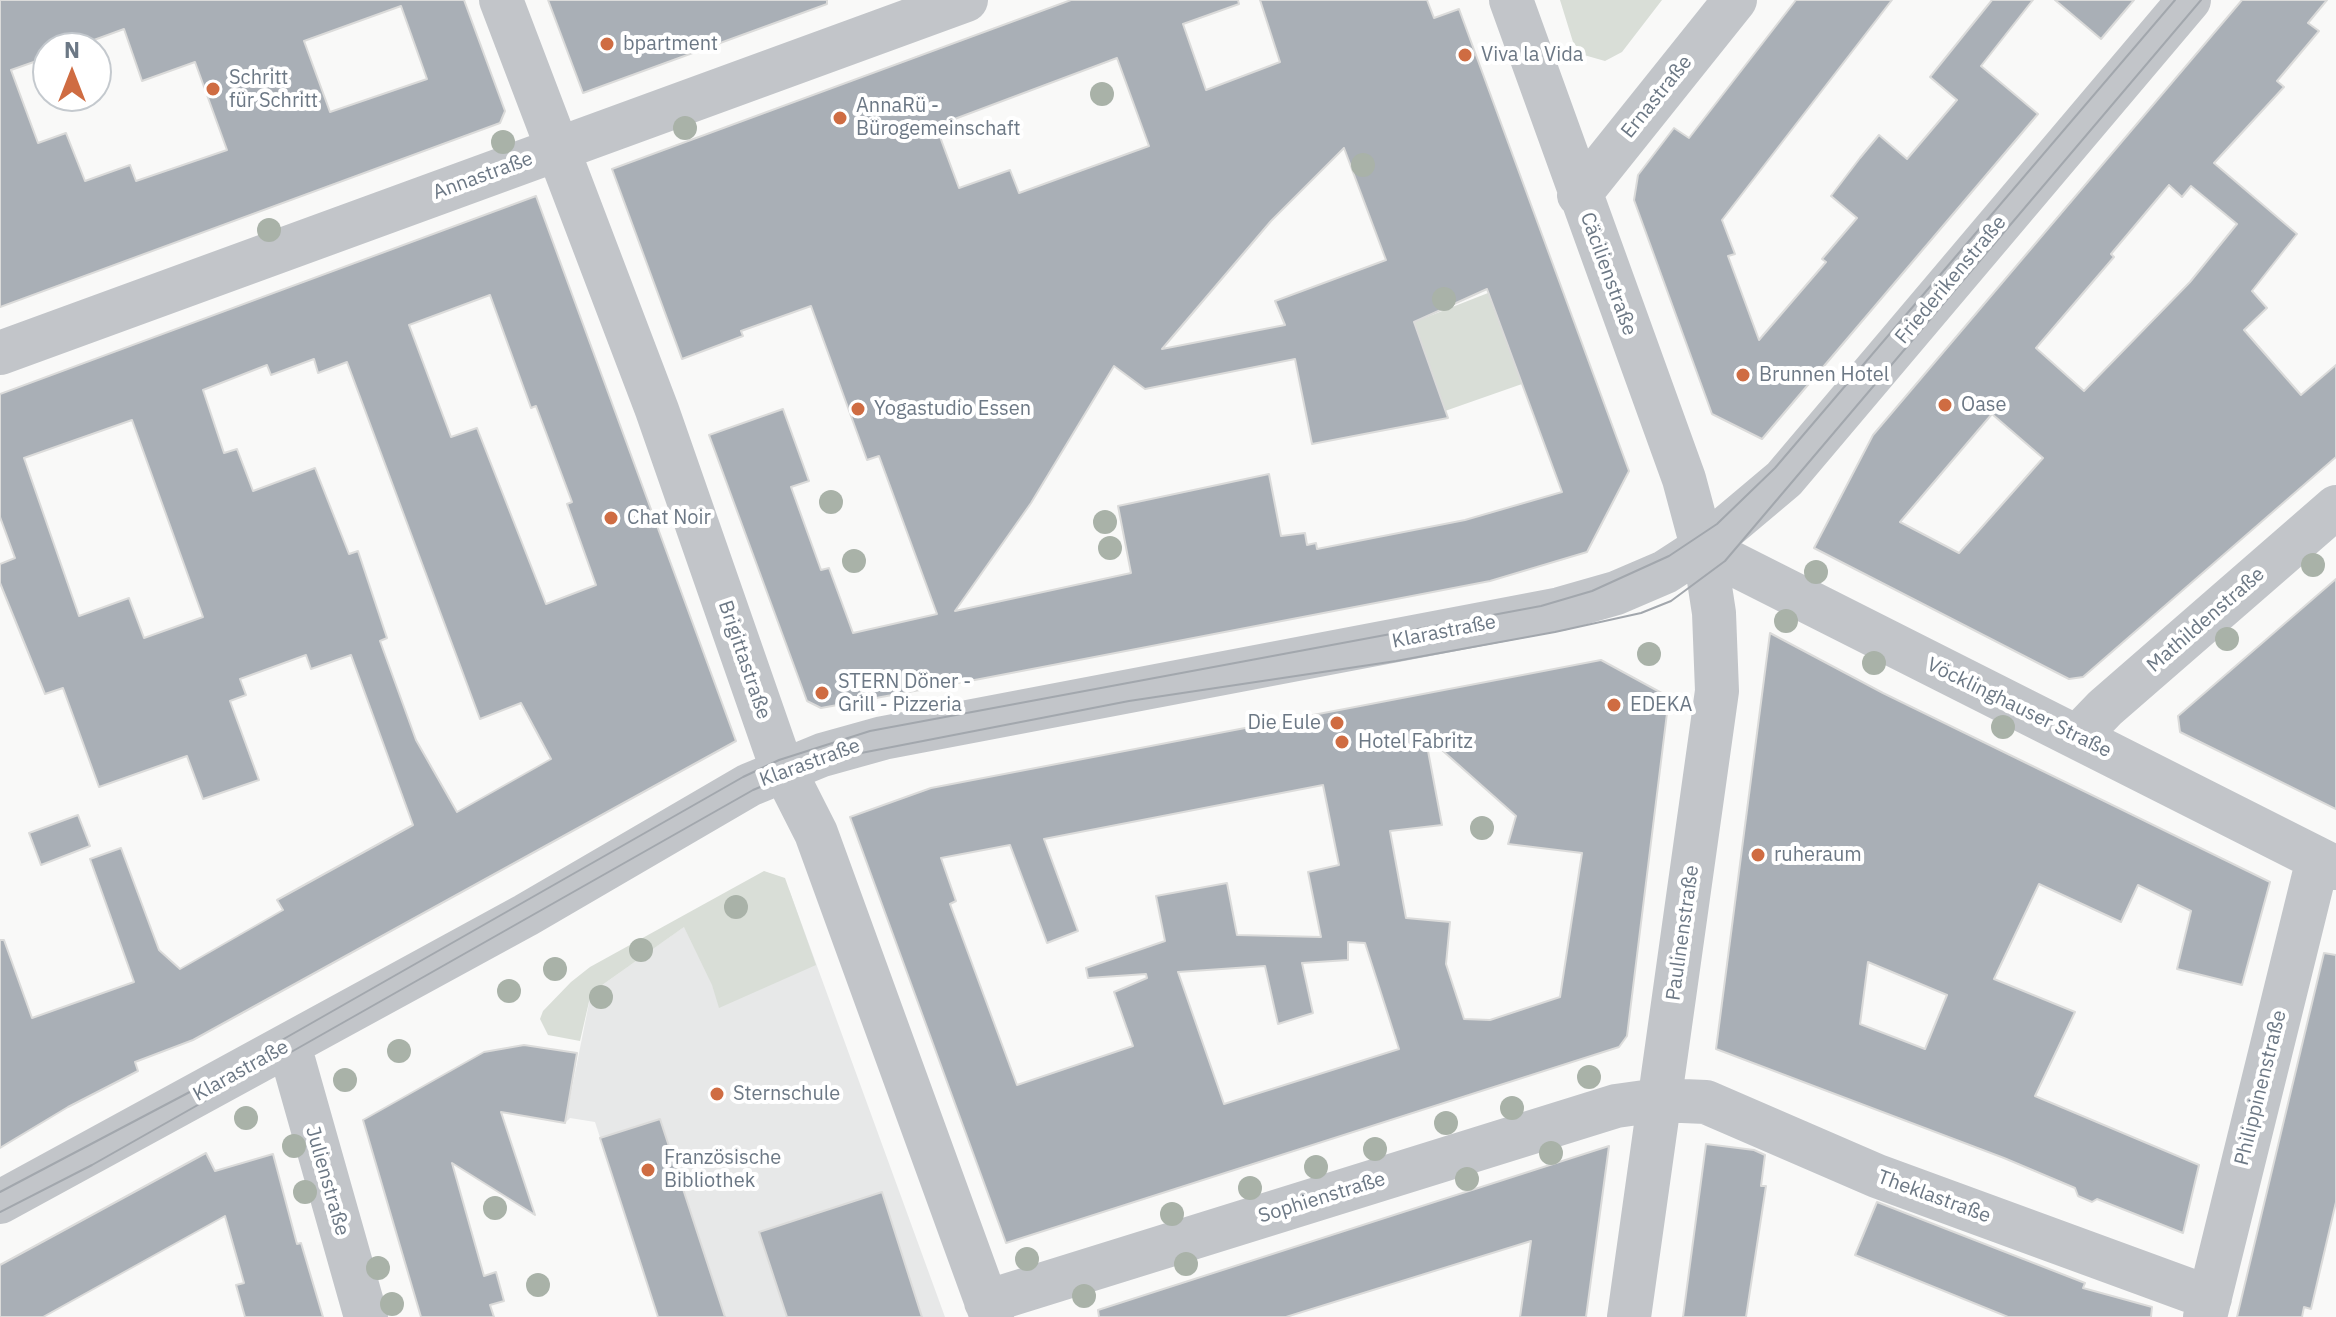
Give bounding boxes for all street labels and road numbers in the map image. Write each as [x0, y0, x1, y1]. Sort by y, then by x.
street label: Ernastraße [1616, 51, 1698, 143]
street label: Annastraße [430, 147, 536, 205]
street label: Cäcilienstraße [1575, 209, 1641, 339]
street label: Friederikenstraße [1890, 211, 2012, 349]
street label: Mathildenstraße [2142, 562, 2270, 678]
street label: Brigittastraße [712, 598, 776, 722]
street label: Klarastraße [1390, 610, 1498, 654]
street label: Vöcklinghauser Straße [1923, 653, 2115, 763]
street label: Klarastraße [757, 734, 863, 792]
street label: Paulinenstraße [1662, 864, 1704, 1002]
street label: Philippinenstraße [2230, 1008, 2292, 1168]
street label: Klarastraße [189, 1035, 293, 1107]
street label: Julienstraße [300, 1124, 354, 1238]
street label: Theklastraße [1874, 1165, 1994, 1229]
street label: Sophienstraße [1256, 1167, 1388, 1229]

